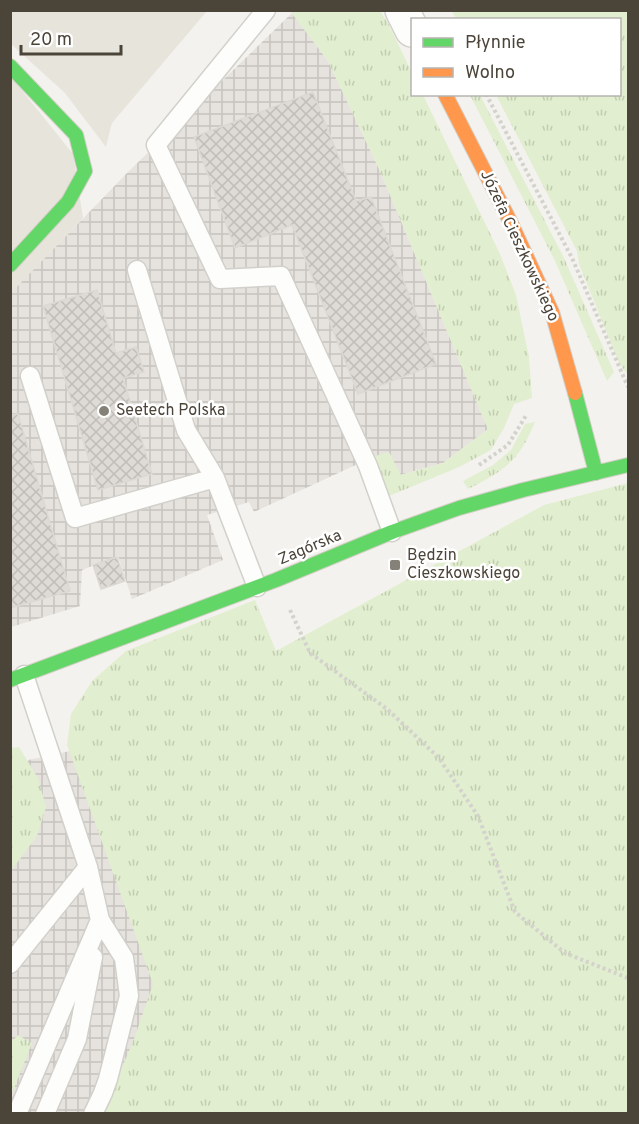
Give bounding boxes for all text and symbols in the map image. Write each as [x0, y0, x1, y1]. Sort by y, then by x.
scale bar [21, 18, 122, 56]
legend [411, 18, 621, 96]
text: 20 m [30, 29, 72, 52]
text: Płynnie [465, 32, 526, 55]
text: Wolno [465, 62, 515, 85]
street label: Józefa Cieszkowskiego [475, 167, 563, 325]
place label: Seetech Polska [116, 401, 225, 421]
marker: Seetech Polska [97, 404, 111, 418]
street label: Zagórska [275, 526, 345, 570]
place label: Będzin Cieszkowskiego [407, 546, 520, 584]
marker: Będzin Cieszkowskiego [388, 558, 402, 572]

